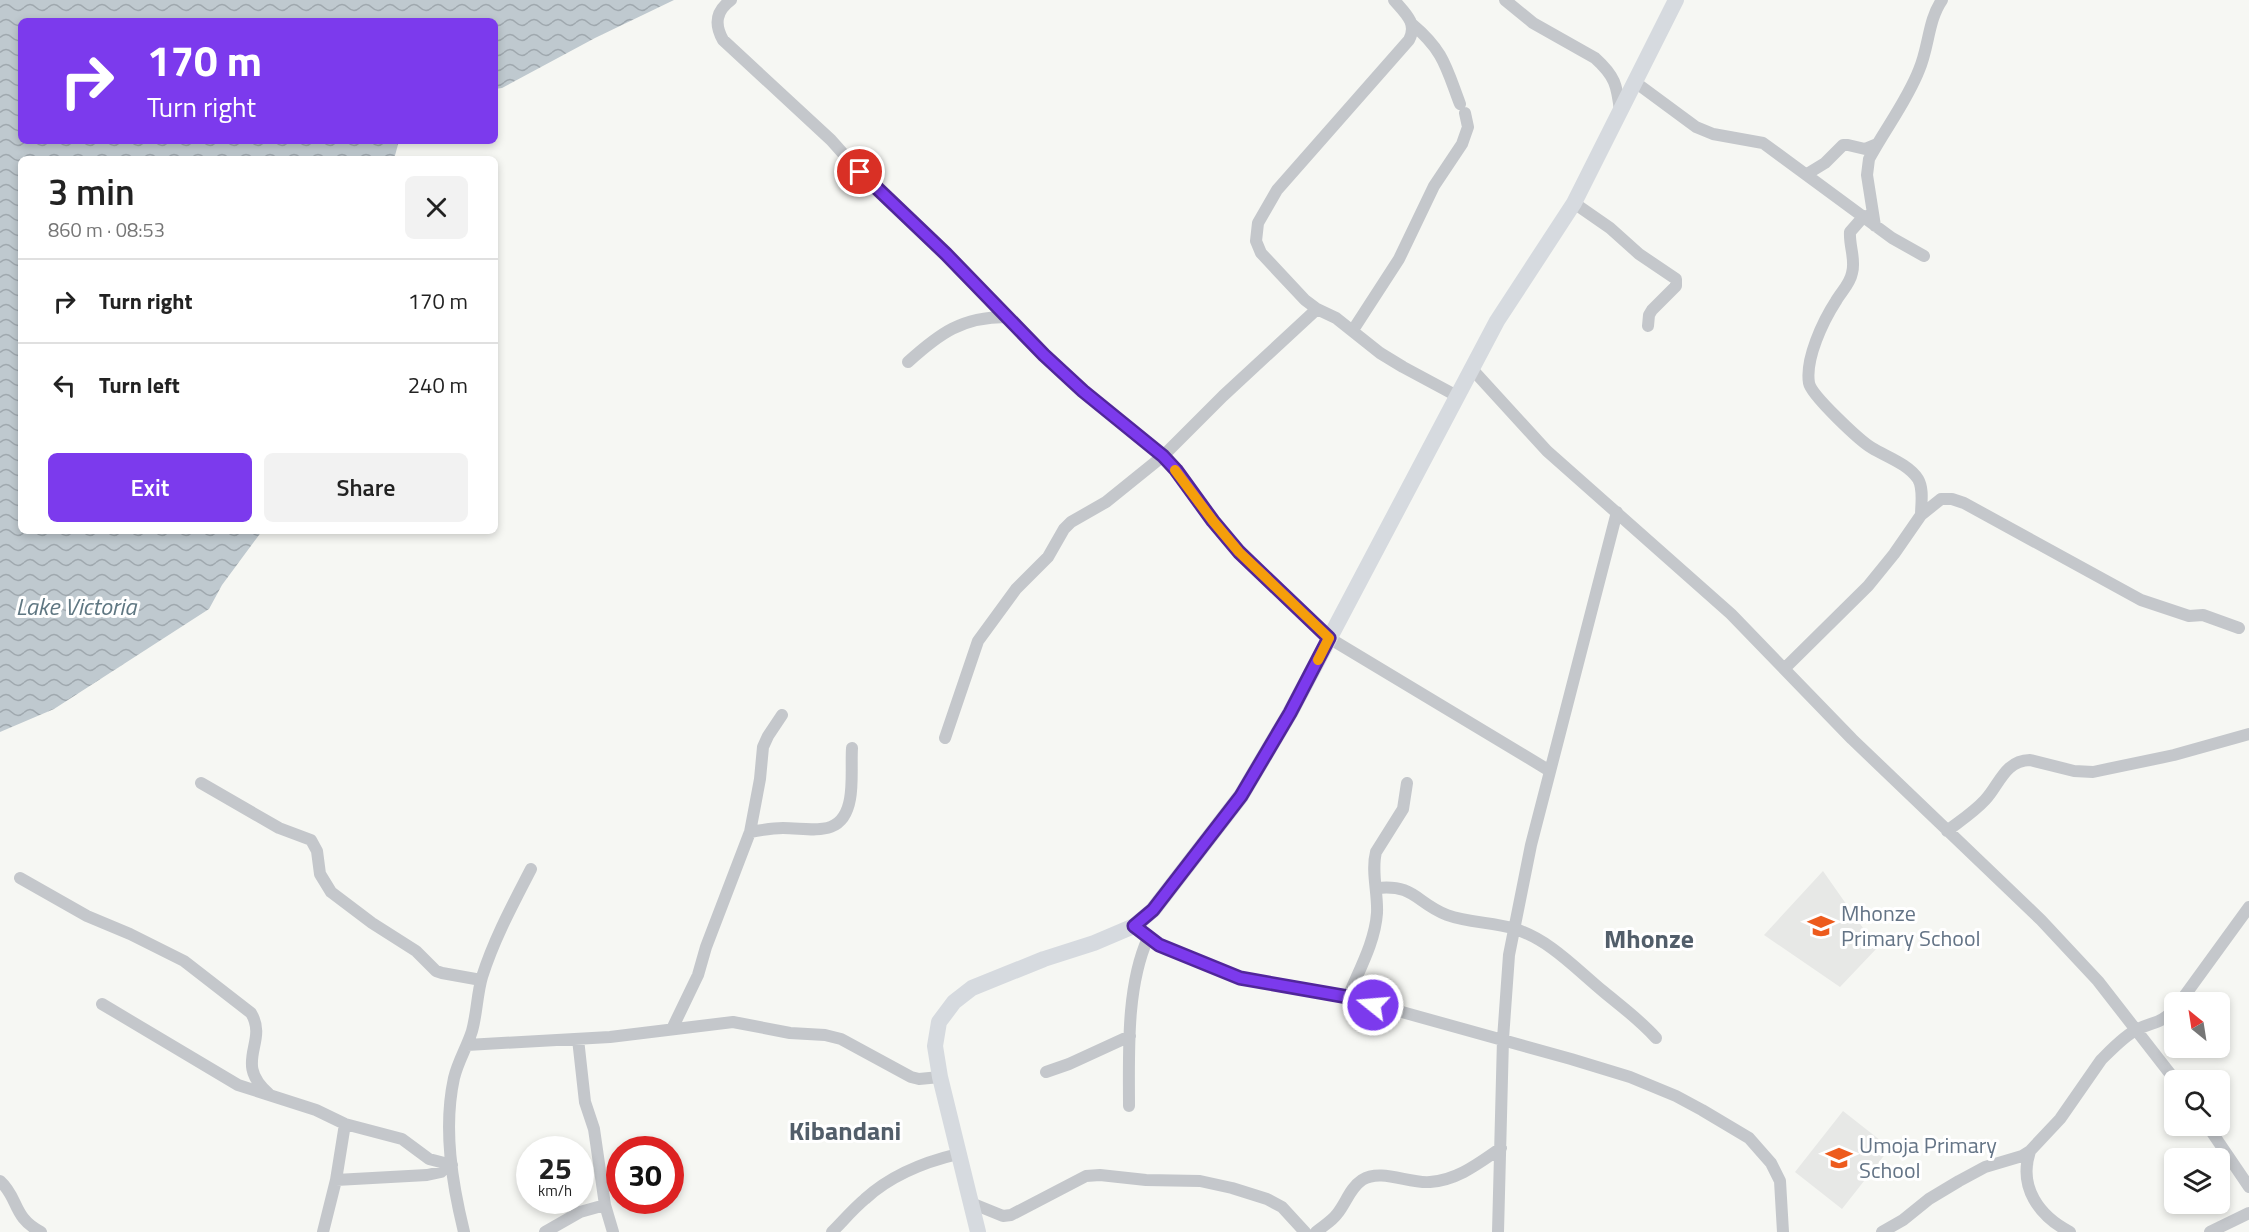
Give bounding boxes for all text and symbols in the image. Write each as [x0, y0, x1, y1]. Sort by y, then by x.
text: 170 m [147, 28, 262, 92]
icon: right [48, 42, 126, 120]
text: Turn right [147, 86, 256, 127]
pin [834, 146, 885, 197]
icon: arrive [843, 155, 876, 188]
text: 3 min [48, 164, 135, 219]
button: close [405, 176, 468, 239]
text: 860 m · 08:53 [48, 214, 165, 245]
text: Turn right [99, 284, 193, 318]
text: 170 m [408, 284, 468, 318]
icon: right [48, 285, 81, 318]
text: Turn left [99, 368, 180, 402]
text: 240 m [408, 368, 468, 402]
icon: left [48, 369, 81, 402]
button: Exit [48, 453, 252, 522]
button: Share [264, 453, 468, 522]
water label: Lake Victoria [16, 588, 138, 624]
place label: Mhonze Primary School [1841, 896, 1981, 955]
school or university icon: Mhonze Primary School [1806, 911, 1836, 941]
district label: Mhonze [1604, 919, 1694, 958]
position arrow [1341, 973, 1405, 1037]
north arrow [2164, 992, 2230, 1058]
map controls [2164, 992, 2230, 1214]
button: search [2164, 1070, 2230, 1136]
district label: Kibandani [789, 1111, 901, 1150]
place label: Umoja Primary School [1859, 1128, 1997, 1187]
speed limit sign: 30 [606, 1136, 684, 1214]
school or university icon: Umoja Primary School [1824, 1143, 1854, 1173]
text: 25 [538, 1145, 572, 1191]
button: layers [2164, 1148, 2230, 1214]
text: km/h [538, 1179, 572, 1202]

